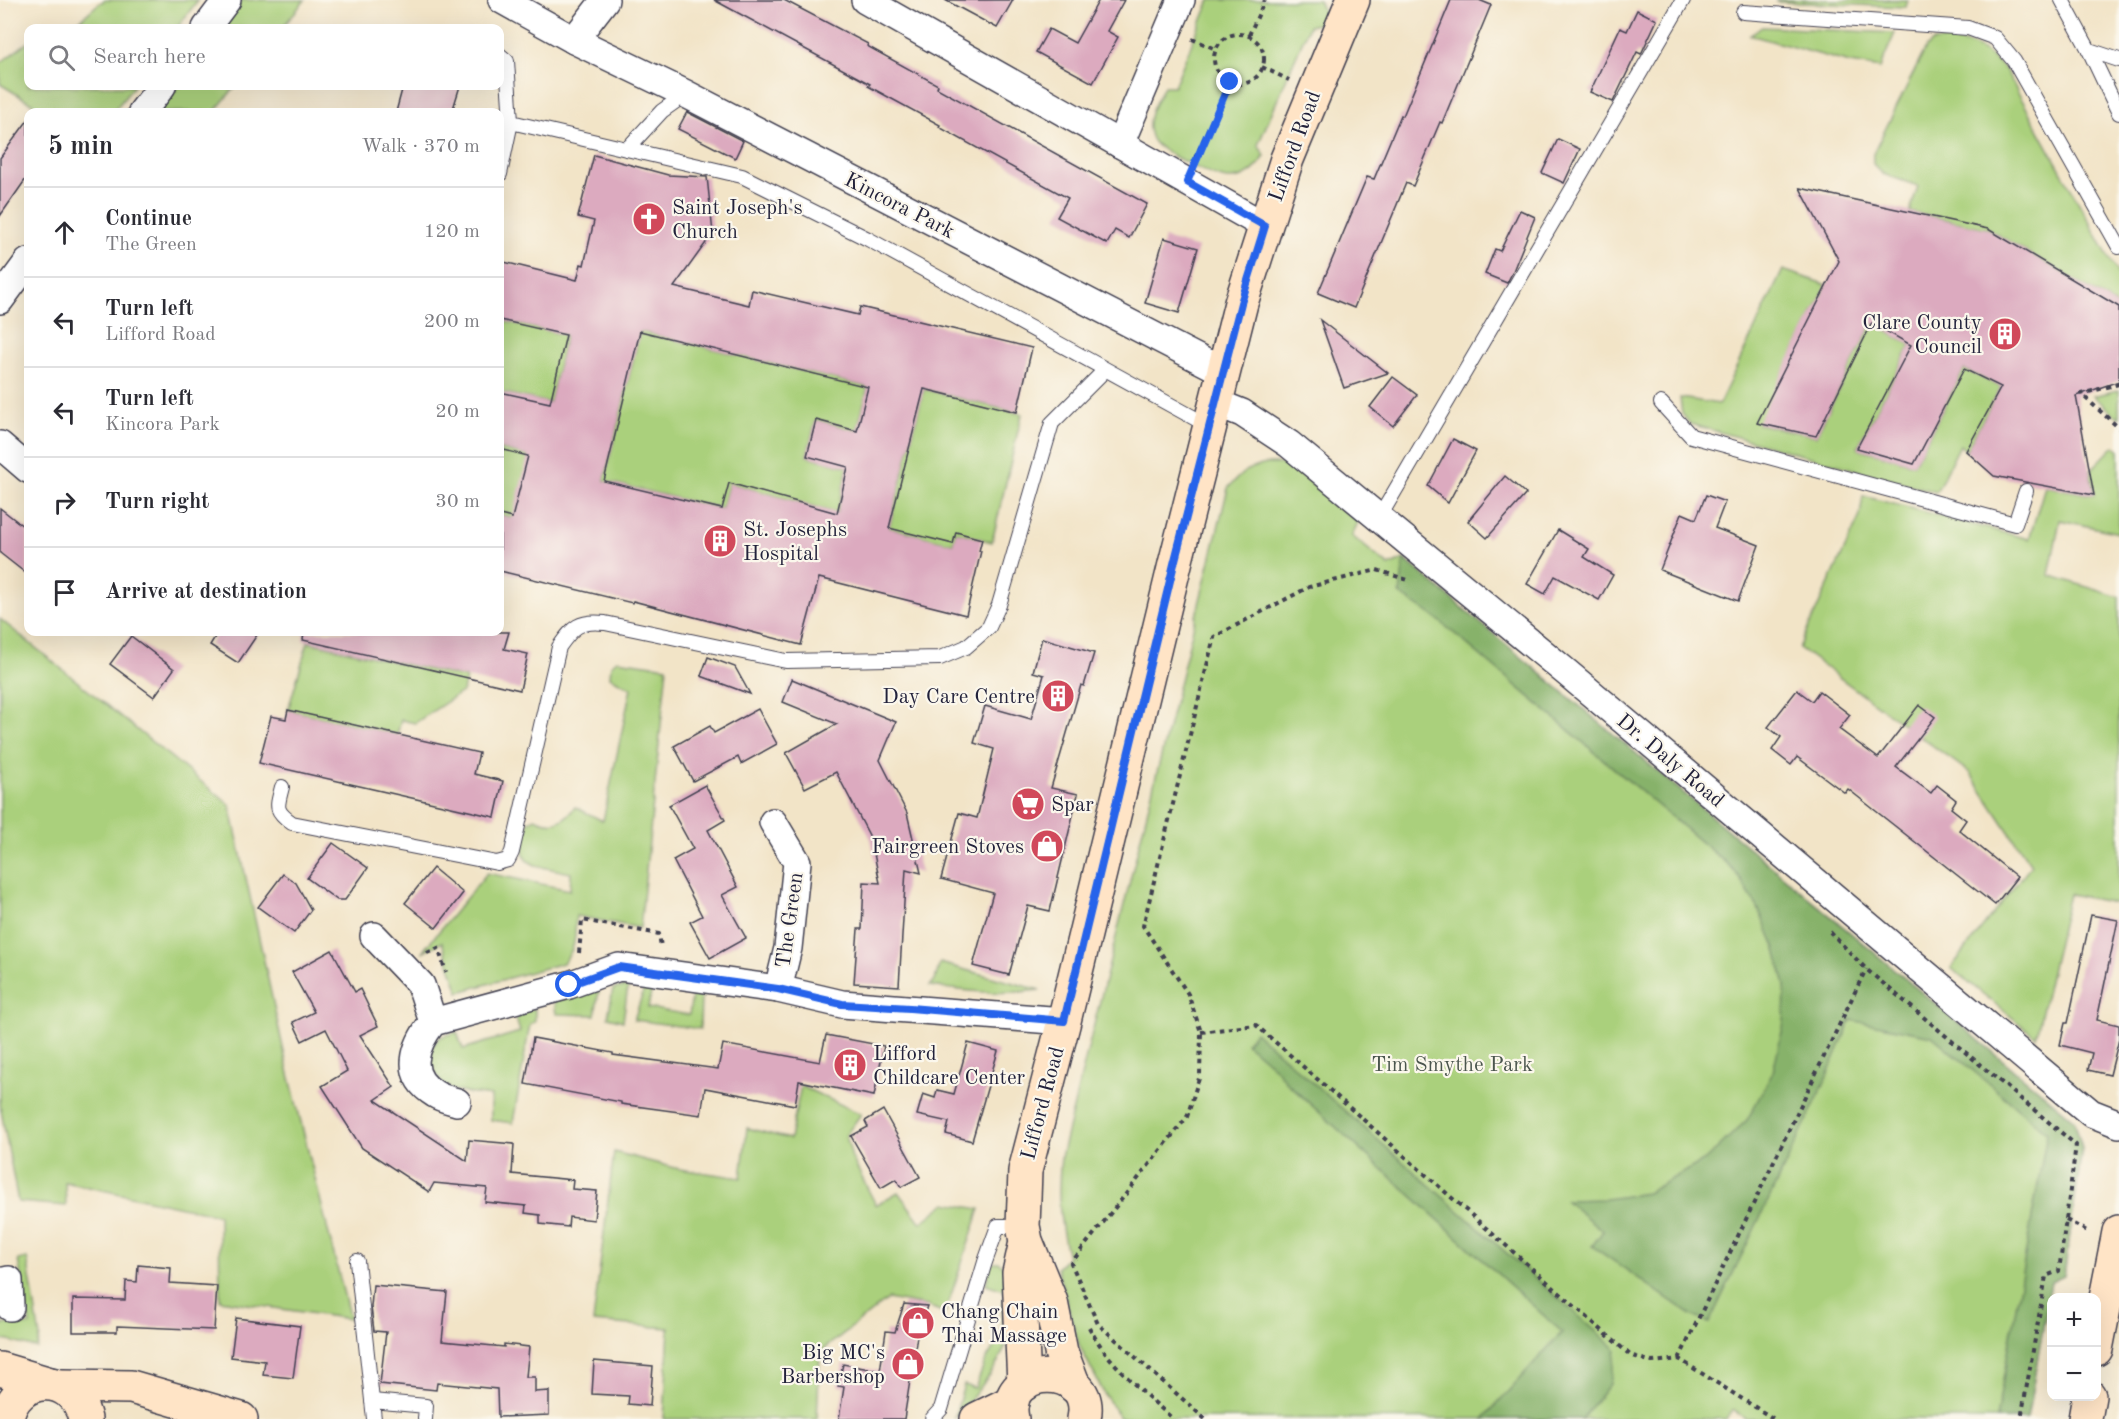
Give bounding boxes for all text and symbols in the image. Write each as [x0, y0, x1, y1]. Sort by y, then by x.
search box [24, 24, 504, 90]
icon: search [45, 41, 78, 74]
text: Search here [93, 46, 206, 68]
route end [1216, 68, 1242, 94]
street label: Lifford Road [1266, 88, 1325, 205]
text: 5 min [48, 134, 113, 160]
text: Walk · 370 m [361, 137, 480, 157]
street label: Kincora Park [841, 170, 958, 243]
place label: Saint Joseph's Church [672, 198, 803, 243]
church icon: Saint Joseph's Church [631, 201, 667, 237]
text: Continue [105, 208, 192, 230]
icon: ahead [48, 216, 81, 249]
text: 120 m [424, 222, 480, 242]
text: The Green [105, 235, 197, 255]
text: Turn left [105, 298, 194, 320]
icon: left [48, 306, 81, 339]
text: 200 m [424, 312, 480, 332]
place label: Clare County Council [1862, 313, 1982, 358]
building icon: Clare County Council [1987, 316, 2023, 352]
text: Lifford Road [105, 325, 216, 345]
text: Turn left [105, 388, 194, 410]
icon: left [48, 396, 81, 429]
text: 20 m [435, 402, 480, 422]
text: Kincora Park [105, 415, 220, 435]
icon: right [48, 486, 81, 519]
text: Turn right [105, 491, 209, 513]
text: 30 m [435, 492, 480, 512]
place label: St. Josephs Hospital [743, 520, 847, 565]
building icon: St. Josephs Hospital [702, 523, 738, 559]
icon: arrive [48, 576, 81, 609]
text: Arrive at destination [105, 581, 307, 603]
building icon: Day Care Centre [1040, 678, 1076, 714]
place label: Day Care Centre [882, 687, 1035, 708]
street label: Dr. Daly Road [1612, 710, 1728, 812]
supermarket icon: Spar [1010, 786, 1046, 822]
place label: Spar [1051, 795, 1094, 816]
shop icon: Fairgreen Stoves [1029, 828, 1065, 864]
place label: Fairgreen Stoves [871, 837, 1024, 858]
street label: The Green [773, 871, 808, 969]
route start [555, 971, 581, 997]
place label: Lifford Childcare Center [873, 1044, 1026, 1089]
street label: Lifford Road [1018, 1044, 1069, 1162]
building icon: Lifford Childcare Center [832, 1047, 868, 1083]
park label: Tim Smythe Park [1371, 1055, 1533, 1076]
map controls [2047, 1293, 2101, 1401]
button: + [2047, 1293, 2101, 1347]
place label: Chang Chain Thai Massage [941, 1302, 1067, 1347]
shop icon: Chang Chain Thai Massage [900, 1305, 936, 1341]
place label: Big MC's Barbershop [781, 1343, 885, 1388]
shop icon: Big MC's Barbershop [890, 1346, 926, 1382]
button: − [2047, 1347, 2101, 1401]

